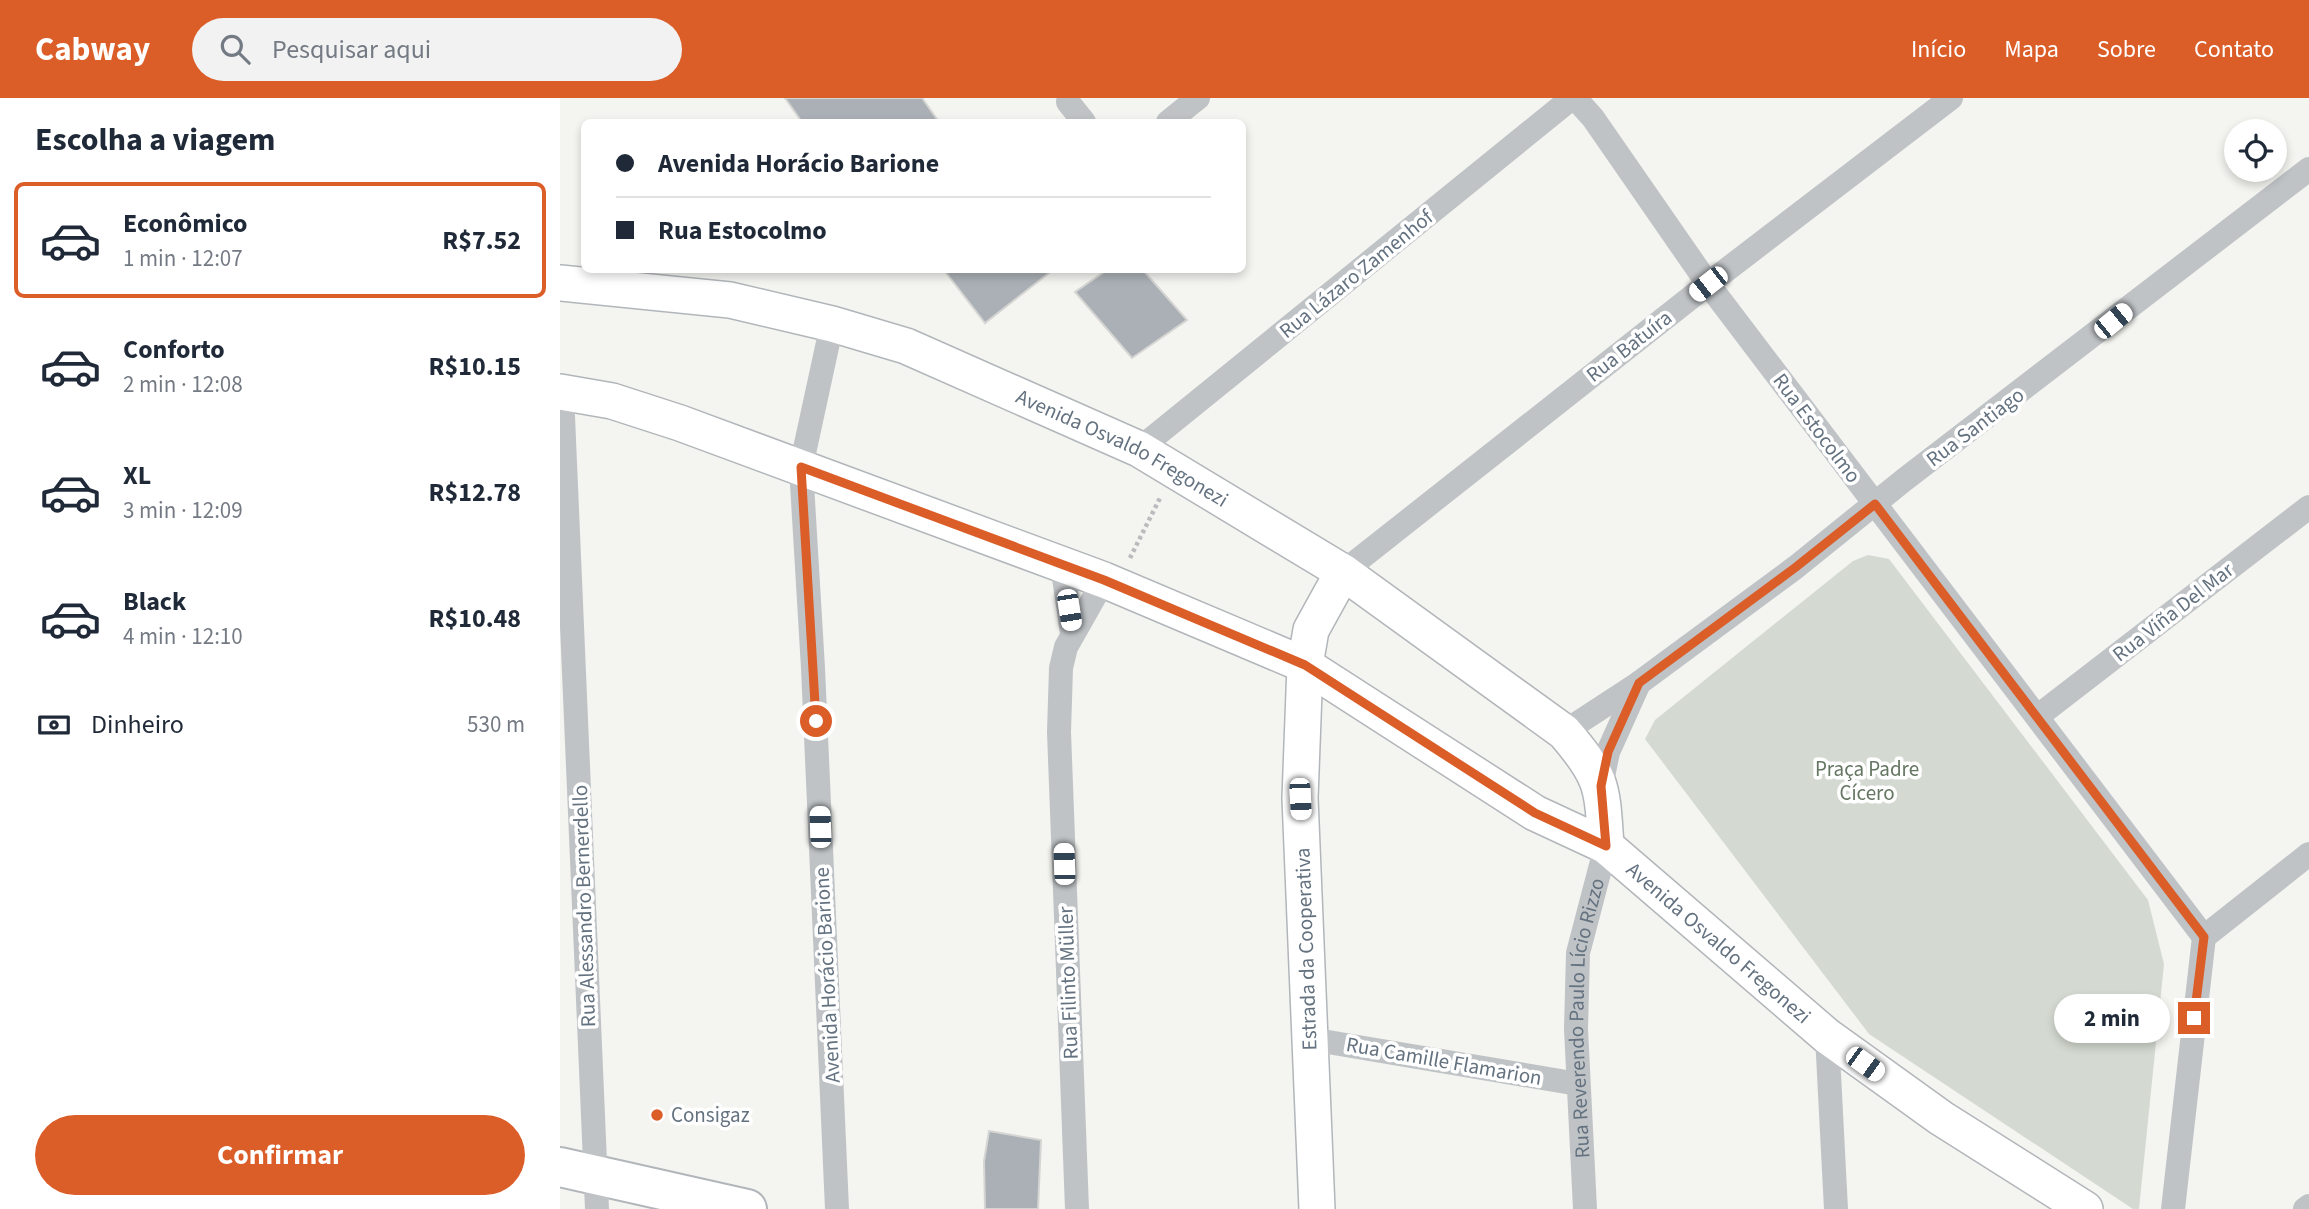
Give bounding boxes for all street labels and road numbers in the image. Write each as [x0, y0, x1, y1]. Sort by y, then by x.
street label: Rua Lázaro Zamenhof [1273, 202, 1440, 346]
street label: Rua Batuíra [1580, 303, 1678, 389]
street label: Rua Estocolmo [1766, 367, 1868, 489]
street label: Rua Santiago [1920, 380, 2030, 474]
street label: Avenida Osvaldo Fregonezi [1011, 381, 1234, 514]
street label: Rua Viña Del Mar [2106, 555, 2240, 669]
street label: Rua Alessandro Bernerdello [565, 784, 603, 1028]
street label: Estrada da Cooperativa [1287, 847, 1325, 1051]
street label: Avenida Osvaldo Fregonezi [1620, 855, 1818, 1031]
street label: Avenida Horácio Barione [806, 866, 848, 1084]
street label: Rua Reverendo Paulo Lício Rizzo [1561, 875, 1612, 1159]
street label: Rua Filinto Müller [1050, 905, 1086, 1060]
street label: Rua Camille Flamarion [1344, 1029, 1544, 1093]

